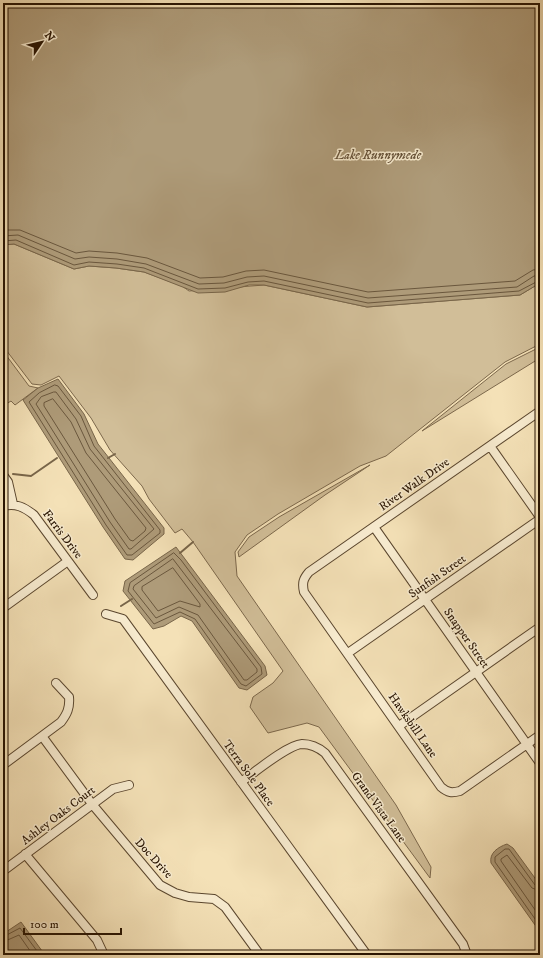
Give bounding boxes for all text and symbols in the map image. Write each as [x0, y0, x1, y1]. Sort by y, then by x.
north arrow [22, 22, 62, 62]
text: N [41, 29, 58, 45]
water label: Lake Runnymede [334, 147, 422, 163]
street label: River Walk Drive [376, 455, 452, 514]
street label: Farris Drive [39, 507, 86, 562]
street label: Sunfish Street [406, 551, 469, 602]
street label: Snapper Street [440, 605, 493, 671]
street label: Hawksbill Lane [385, 690, 441, 761]
street label: Terra Sole Place [219, 737, 278, 809]
street label: Grand Vista Lane [348, 769, 409, 846]
street label: Ashley Oaks Court [18, 783, 98, 848]
street label: Doc Drive [132, 835, 176, 882]
scale bar [24, 910, 121, 936]
text: 100 m [30, 917, 59, 932]

